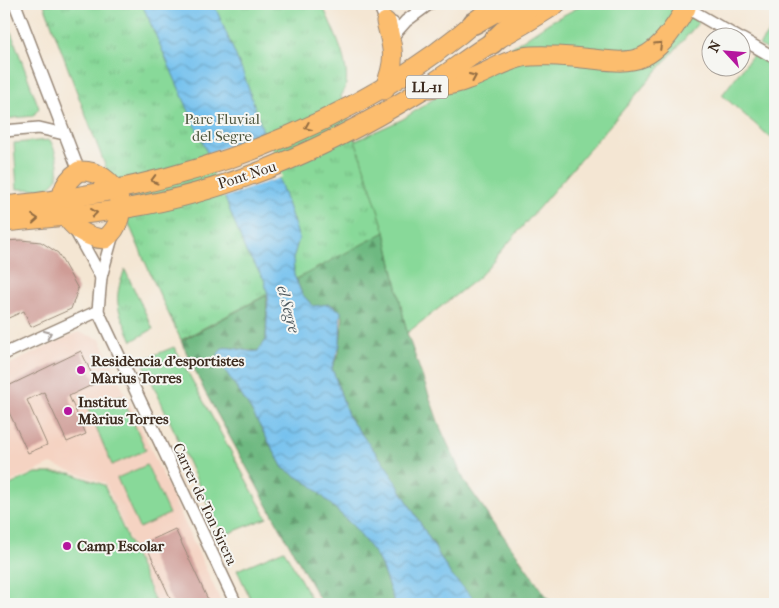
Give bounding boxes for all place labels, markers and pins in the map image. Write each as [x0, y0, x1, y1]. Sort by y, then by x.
place label: Residència d'esportistes Màrius Torres [90, 352, 245, 387]
marker: Residència d'esportistes Màrius Torres [75, 364, 87, 376]
place label: Institut Màrius Torres [77, 393, 169, 428]
marker: Institut Màrius Torres [62, 405, 74, 417]
place label: Camp Escolar [77, 537, 165, 555]
marker: Camp Escolar [61, 540, 73, 552]

